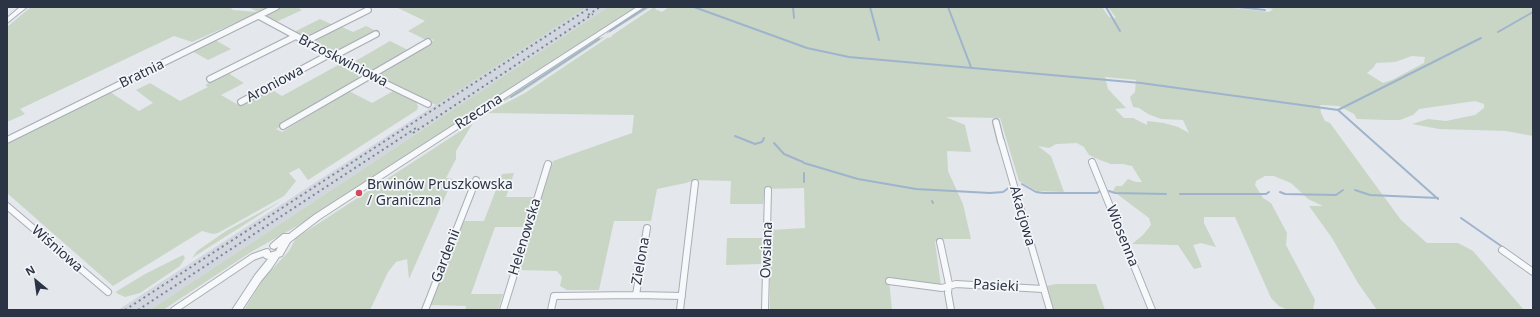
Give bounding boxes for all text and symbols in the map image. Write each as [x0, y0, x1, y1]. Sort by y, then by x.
street label: Brzoskwiniowa [296, 31, 390, 91]
street label: Bratnia [117, 56, 167, 92]
street label: Aroniowa [244, 62, 306, 106]
street label: Rzeczna [452, 91, 506, 133]
place label: Brwinów Pruszkowska / Graniczna [367, 177, 513, 210]
street label: Akacjowa [1005, 184, 1039, 248]
marker: Brwinów Pruszkowska / Graniczna [354, 188, 364, 198]
street label: Helenowska [505, 196, 545, 278]
street label: Wiosenna [1102, 203, 1142, 269]
street label: Owsiana [758, 221, 776, 279]
street label: Wiśniowa [28, 222, 86, 276]
street label: Gardenii [428, 227, 464, 285]
street label: Zielona [629, 236, 653, 286]
north arrow [16, 261, 56, 301]
text: N [22, 261, 37, 279]
street label: Pasieki [973, 276, 1019, 296]

